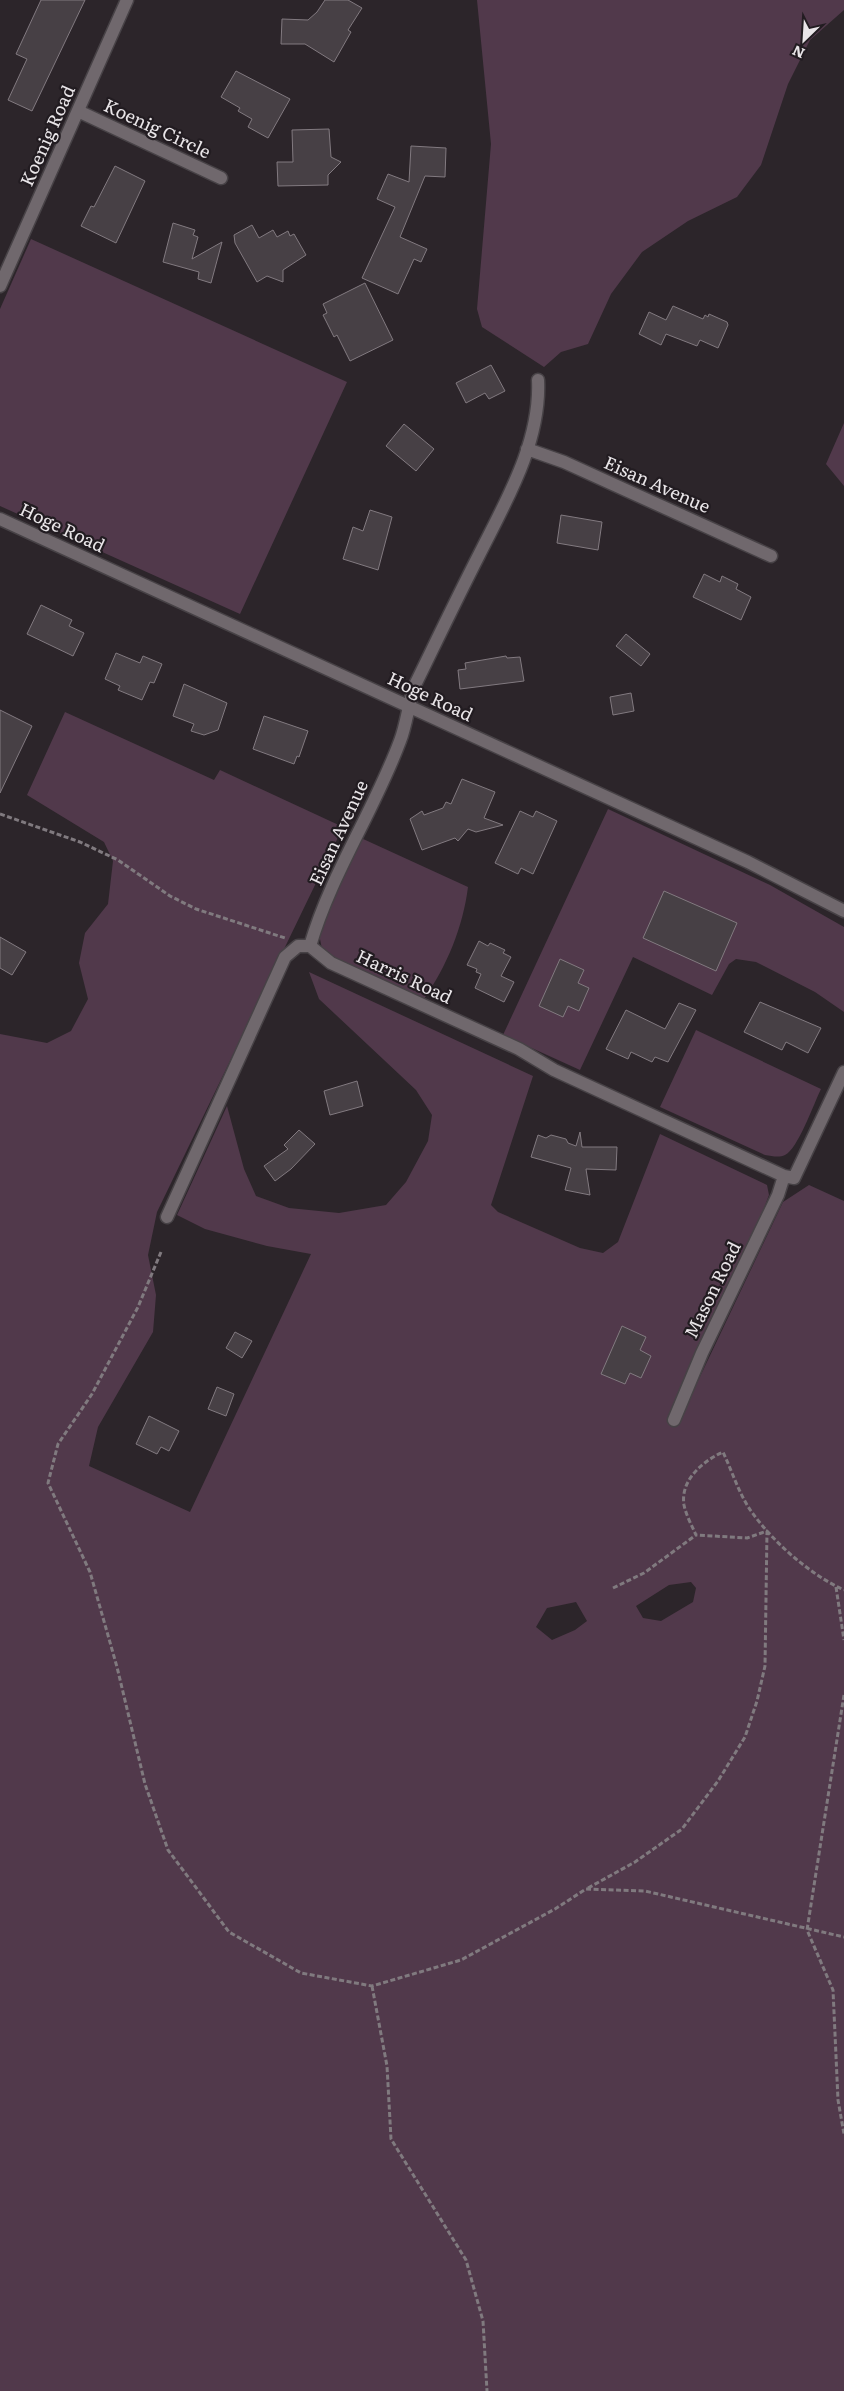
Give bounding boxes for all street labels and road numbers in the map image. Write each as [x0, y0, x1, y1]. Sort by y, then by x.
street label: Koenig Road [12, 80, 81, 190]
street label: Koenig Circle [100, 91, 216, 164]
street label: Eisan Avenue [600, 448, 715, 519]
street label: Hoge Road [15, 495, 110, 558]
street label: Hoge Road [383, 664, 478, 727]
street label: Eisan Avenue [301, 775, 374, 890]
street label: Harris Road [352, 942, 457, 1010]
street label: Mason Road [677, 1236, 747, 1342]

